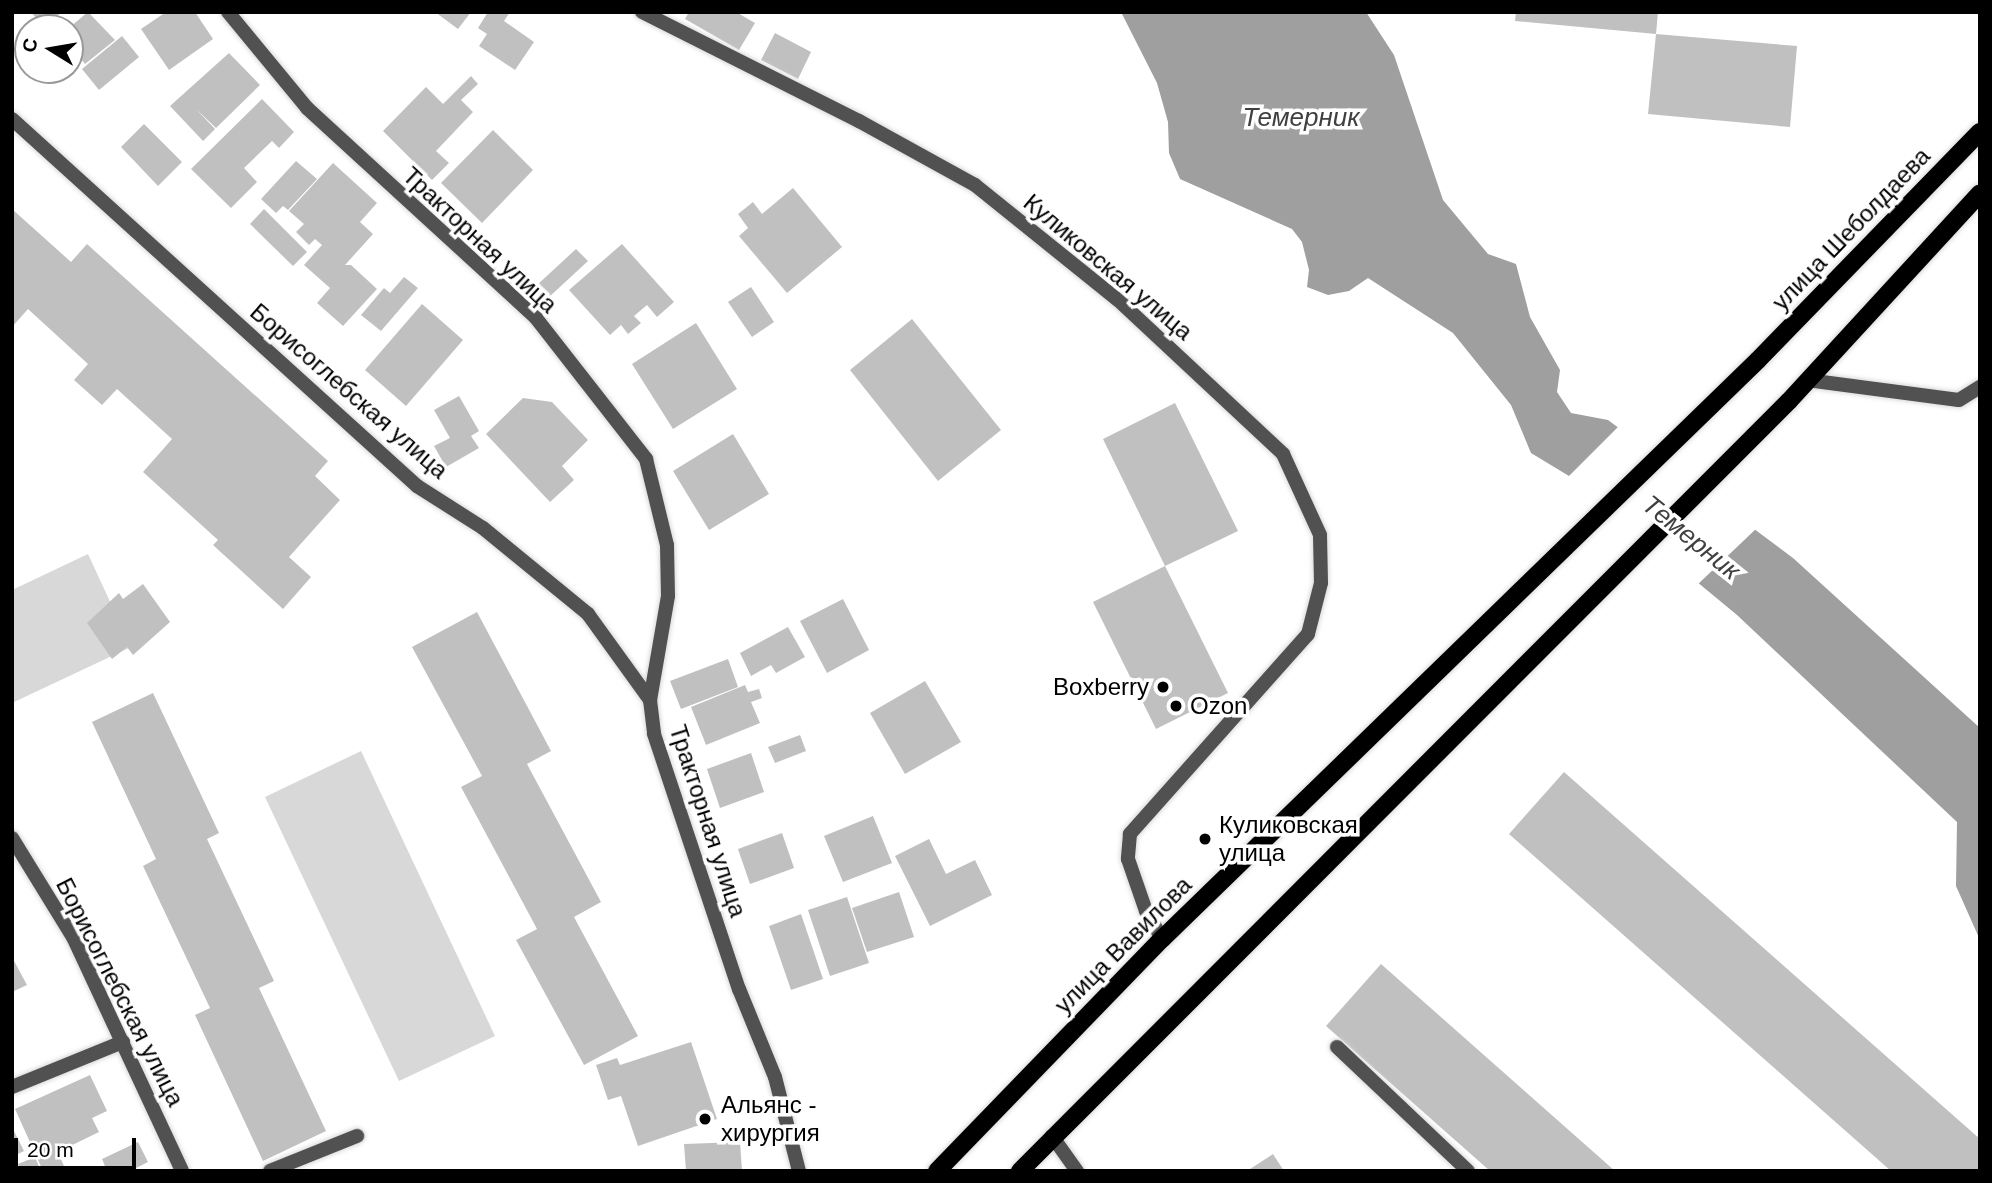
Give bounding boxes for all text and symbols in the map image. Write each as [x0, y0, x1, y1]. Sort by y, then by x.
north arrow [14, 14, 84, 84]
text: С [18, 37, 41, 54]
water label: Темерник [1243, 102, 1359, 134]
street label: улица Шеболдаева [1766, 142, 1936, 316]
street label: Тракторная улица [397, 161, 563, 319]
street label: Куликовская улица [1018, 188, 1198, 346]
street label: Борисоглебская улица [244, 297, 454, 485]
water label: Темерник [1636, 489, 1746, 587]
place label: Boxberry [1053, 673, 1149, 701]
marker: Boxberry [1155, 679, 1171, 695]
place label: Ozon [1190, 692, 1247, 720]
marker: Ozon [1168, 698, 1184, 714]
street label: Тракторная улица [663, 721, 753, 921]
place label: Куликовская улица [1219, 811, 1358, 867]
marker: Куликовская улица [1197, 831, 1213, 847]
street label: улица Вавилова [1049, 871, 1197, 1019]
street label: Борисоглебская улица [50, 873, 190, 1111]
place label: Альянс - хирургия [721, 1091, 820, 1147]
marker: Альянс - хирургия [695, 1109, 715, 1129]
scale bar [18, 1124, 140, 1168]
text: 20 m [27, 1138, 74, 1161]

